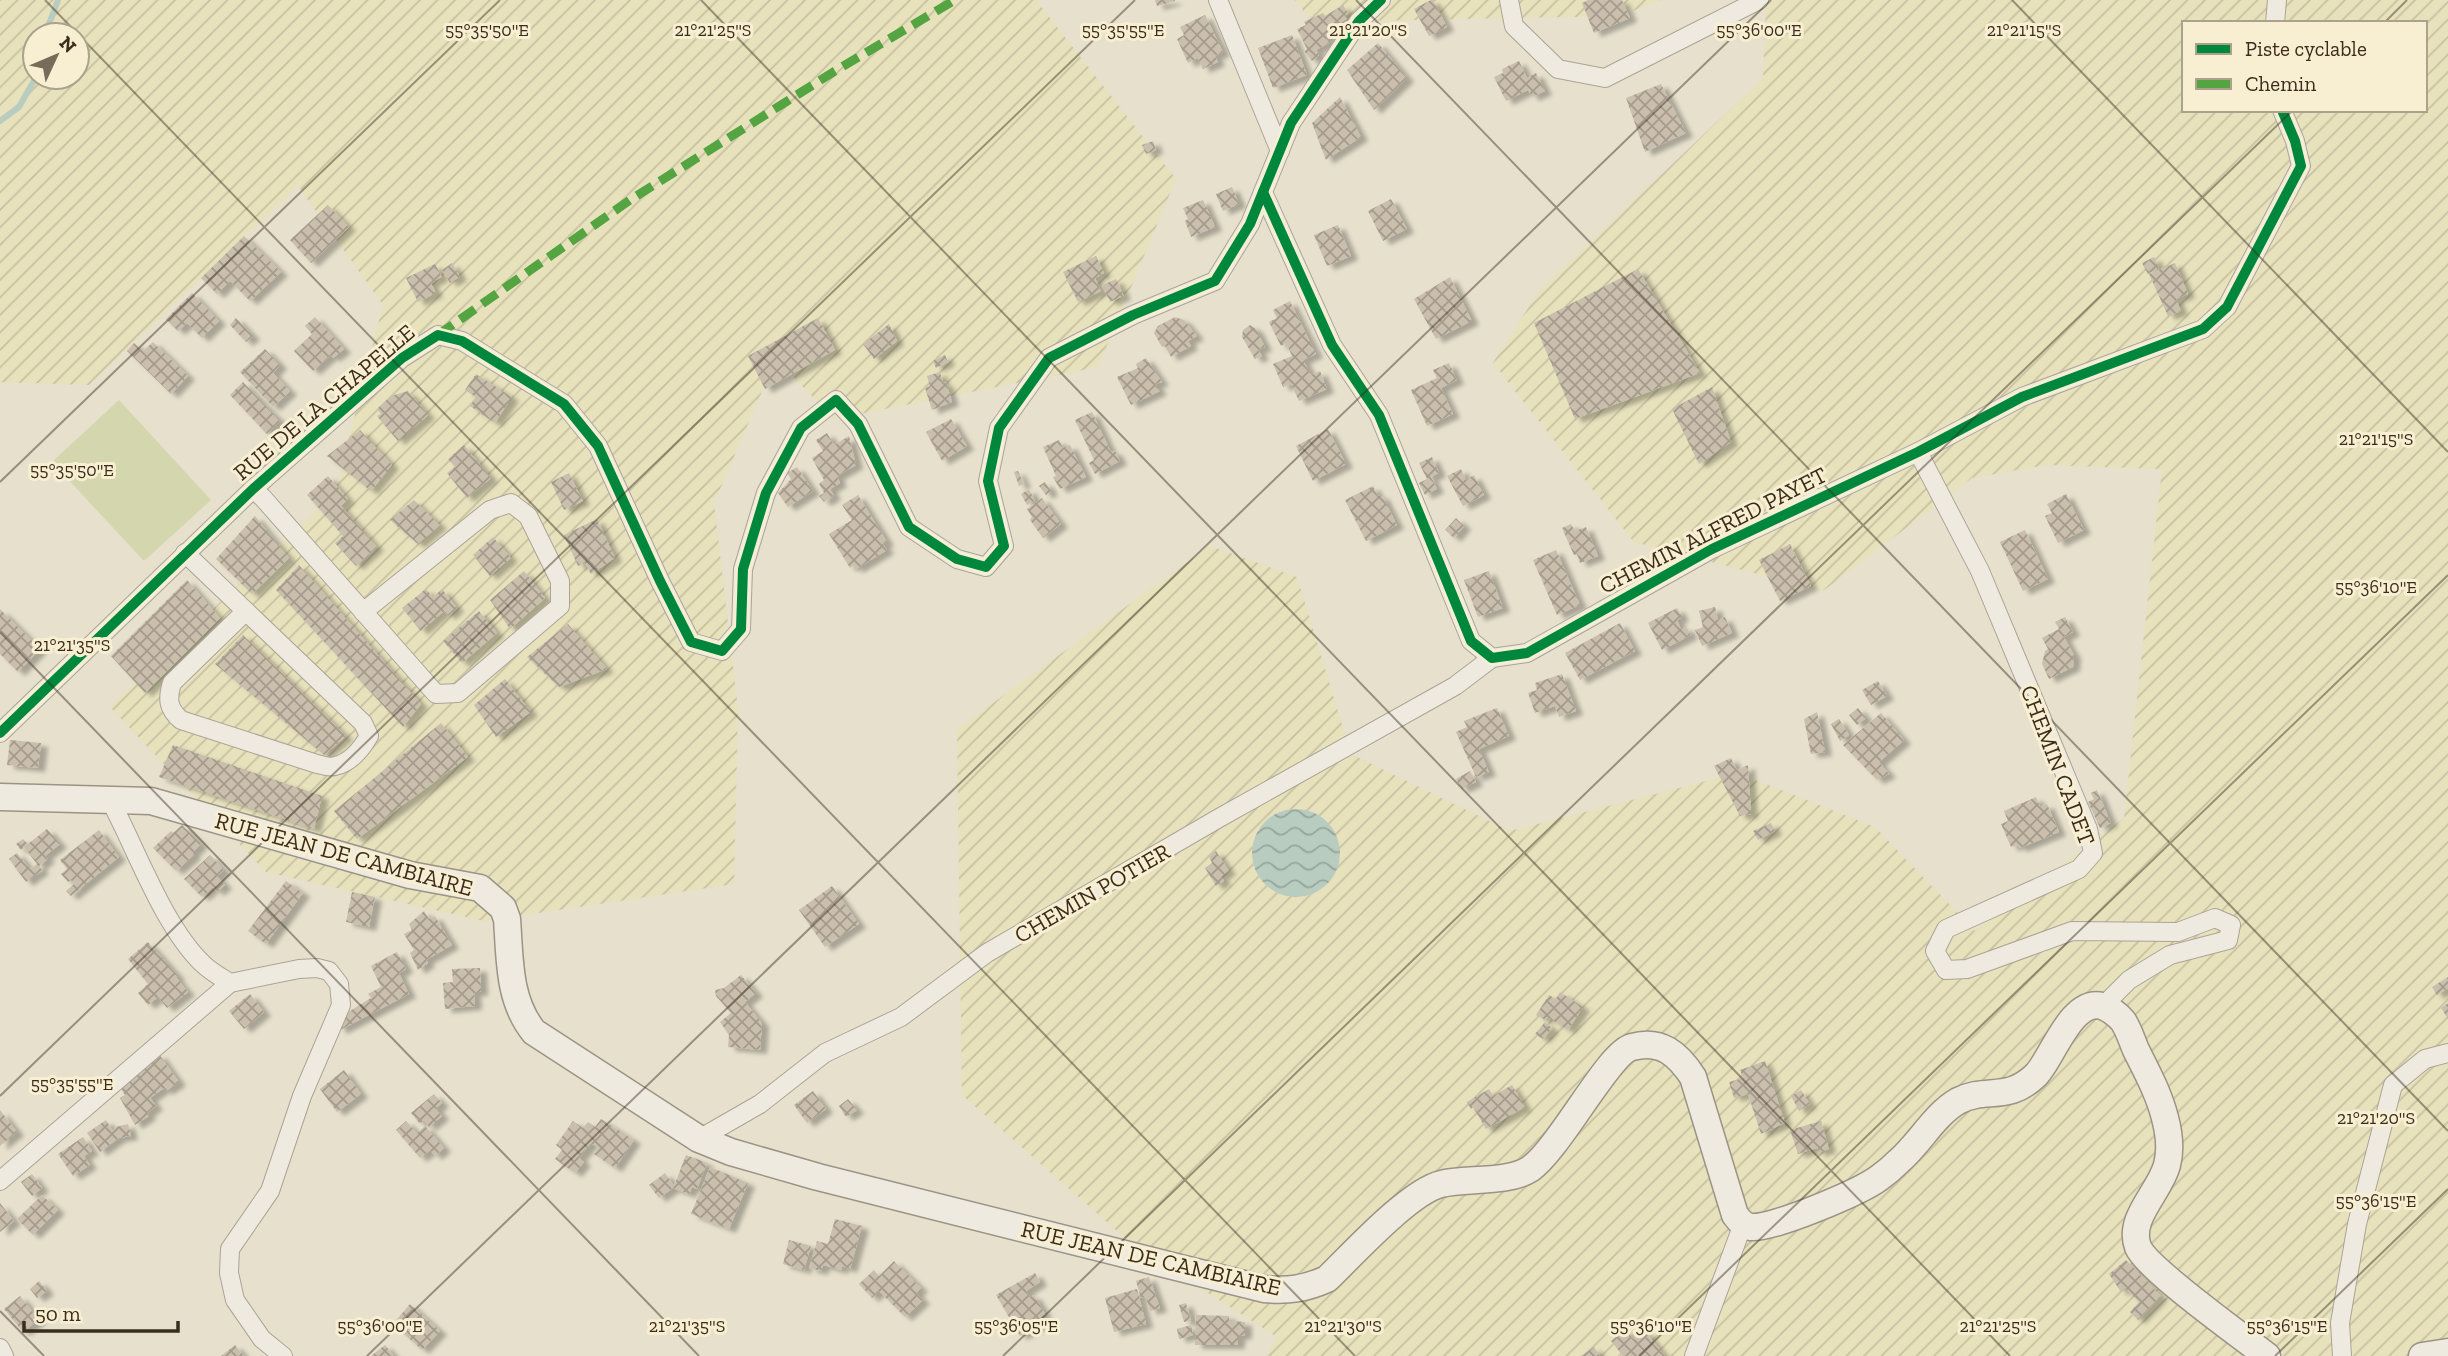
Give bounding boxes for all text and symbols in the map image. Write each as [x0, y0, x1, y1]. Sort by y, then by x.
text: 55°35'50"E [445, 19, 529, 41]
text: 21°21'25"S [675, 19, 751, 41]
text: 55°35'55"E [1082, 19, 1164, 41]
text: 21°21'20"S [1329, 19, 1407, 41]
text: 55°36'00"E [1716, 19, 1802, 41]
text: 21°21'15"S [1987, 19, 2061, 41]
north arrow [21, 21, 91, 91]
legend [2182, 21, 2427, 112]
text: N [55, 31, 81, 58]
text: Piste cyclable [2245, 36, 2367, 61]
text: Chemin [2245, 71, 2316, 96]
street label: RUE DE LA CHAPELLE [228, 318, 420, 486]
text: 21°21'15"S [2339, 428, 2413, 450]
text: 55°35'50"E [30, 459, 114, 481]
street label: CHEMIN ALFRED PAYET [1595, 460, 1831, 600]
text: 55°36'10"E [2335, 576, 2417, 598]
text: 21°21'35"S [34, 634, 110, 656]
street label: CHEMIN CADET [2015, 681, 2101, 849]
street label: RUE JEAN DE CAMBIAIRE [212, 806, 476, 902]
street label: CHEMIN POTIER [1009, 837, 1175, 949]
text: 55°35'55"E [31, 1073, 113, 1095]
text: 21°21'20"S [2337, 1107, 2415, 1129]
text: 55°36'15"E [2336, 1190, 2416, 1212]
street label: RUE JEAN DE CAMBIAIRE [1018, 1214, 1284, 1302]
scale bar [24, 1290, 178, 1334]
text: 50 m [35, 1301, 81, 1326]
text: 55°36'00"E [337, 1315, 423, 1337]
text: 21°21'35"S [649, 1315, 725, 1337]
text: 55°36'05"E [974, 1315, 1058, 1337]
text: 21°21'30"S [1304, 1315, 1382, 1337]
text: 55°36'10"E [1610, 1315, 1692, 1337]
text: 21°21'25"S [1960, 1315, 2036, 1337]
text: 55°36'15"E [2247, 1315, 2327, 1337]

